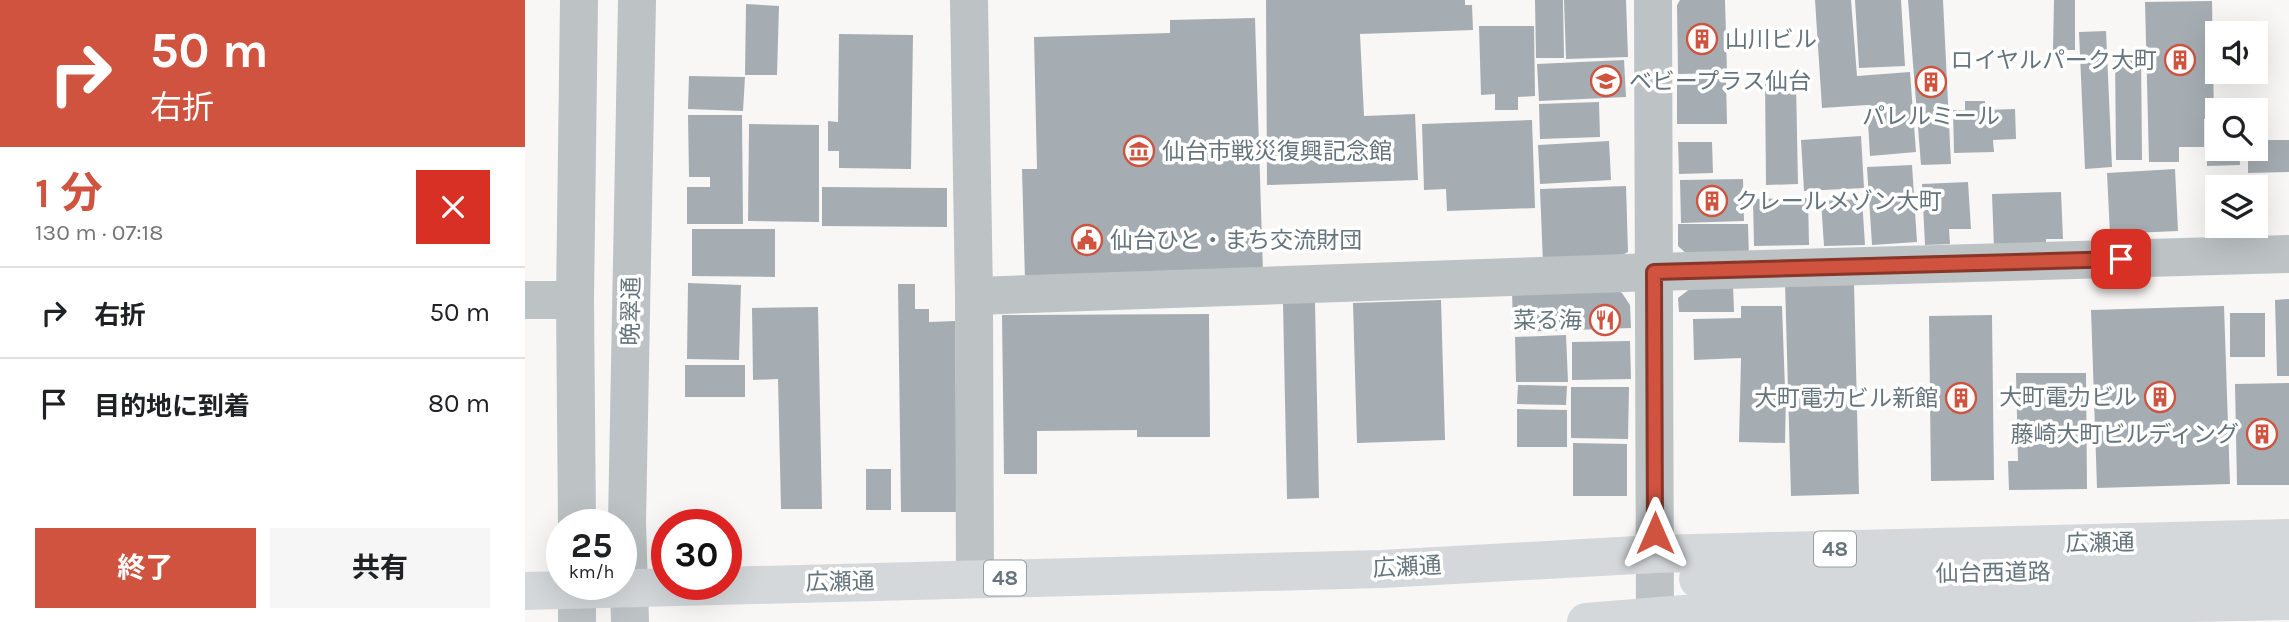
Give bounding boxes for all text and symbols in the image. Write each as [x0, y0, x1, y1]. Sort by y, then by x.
map controls [2205, 21, 2268, 238]
button: sound [2205, 21, 2268, 84]
text: 50 m [150, 22, 268, 79]
building icon: 山川ビル [1685, 22, 1719, 56]
place label: 山川ビル [1725, 26, 1817, 53]
icon: right [35, 28, 126, 119]
building icon: ロイヤルパーク大町 [2163, 43, 2197, 77]
place label: ロイヤルパーク大町 [1951, 47, 2157, 74]
school or university icon: ベビープラス仙台 [1589, 64, 1623, 98]
building icon: パレルミール [1914, 65, 1948, 99]
place label: ベビープラス仙台 [1629, 68, 1811, 95]
text: 右折 [150, 89, 214, 126]
button: search [2205, 98, 2268, 161]
place label: パレルミール [1862, 103, 2000, 130]
museum icon: 仙台市戦災復興記念館 [1122, 134, 1156, 168]
place label: 仙台市戦災復興記念館 [1162, 138, 1392, 165]
text: 1 分 [35, 168, 103, 218]
button: close [416, 170, 490, 244]
button: layers [2205, 175, 2268, 238]
building icon: クレールメゾン大町 [1695, 184, 1729, 218]
place label: クレールメゾン大町 [1735, 188, 1942, 215]
text: 130 m · 07:18 [35, 219, 163, 246]
public building icon: 仙台ひと・まち交流財団 [1070, 223, 1104, 257]
place label: 仙台ひと・まち交流財団 [1110, 227, 1362, 254]
pin [2091, 229, 2151, 289]
icon: arrive [2102, 240, 2140, 278]
street label: 晩翠通 [617, 276, 645, 346]
icon: right [35, 294, 73, 332]
text: 50 m [429, 297, 490, 328]
text: 右折 [94, 300, 146, 331]
restaurant icon: 菜る海 [1588, 303, 1622, 337]
place label: 菜る海 [1513, 307, 1582, 334]
building icon: 大町電力ビル [2143, 380, 2177, 414]
building icon: 大町電力ビル新館 [1944, 381, 1978, 415]
place label: 大町電力ビル [1999, 384, 2137, 411]
icon: arrive [35, 385, 73, 423]
place label: 大町電力ビル新館 [1754, 385, 1938, 412]
text: 80 m [428, 388, 490, 419]
text: 目的地に到着 [94, 391, 250, 422]
building icon: 藤崎大町ビルディング [2245, 417, 2279, 451]
place label: 藤崎大町ビルディング [2011, 421, 2239, 448]
position arrow [1618, 496, 1692, 570]
speed limit sign: 30 [651, 509, 742, 600]
text: 25 [571, 525, 612, 566]
button: 終了 [35, 528, 256, 608]
button: 共有 [270, 528, 490, 608]
street label: 広瀬通 [2065, 529, 2135, 557]
road number: 48 [1814, 532, 1856, 566]
street label: 広瀬通 [1372, 552, 1442, 582]
street label: 仙台西道路 [1935, 558, 2051, 588]
road number: 48 [984, 560, 1026, 596]
text: km/h [569, 561, 614, 583]
street label: 広瀬通 [805, 568, 875, 596]

